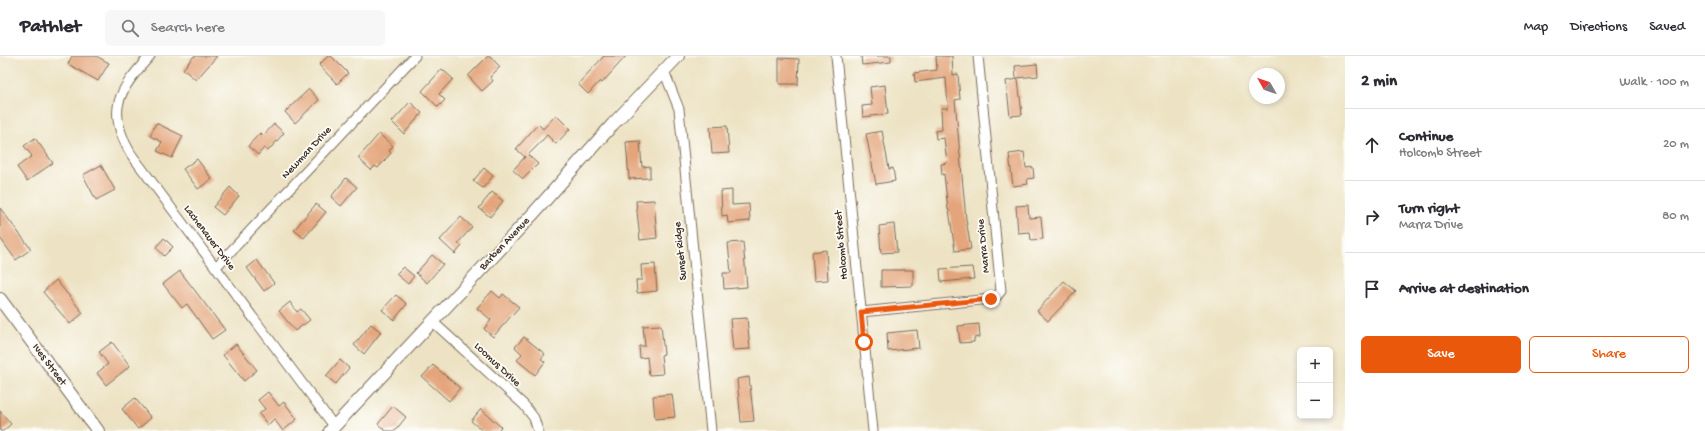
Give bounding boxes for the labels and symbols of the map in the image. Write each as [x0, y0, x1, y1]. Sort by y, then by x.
north arrow [1249, 68, 1285, 104]
street label: Newman Drive [280, 124, 334, 182]
street label: Lachenauer Drive [181, 203, 237, 273]
street label: Holcomb Street [833, 208, 851, 280]
street label: Barben Avenue [477, 215, 533, 274]
street label: Marra Drive [975, 218, 993, 274]
street label: Sunset Ridge [672, 221, 690, 281]
route end [982, 290, 1000, 308]
route start [855, 333, 873, 351]
street label: Loomus Drive [471, 340, 523, 390]
street label: Ives Street [29, 342, 69, 389]

